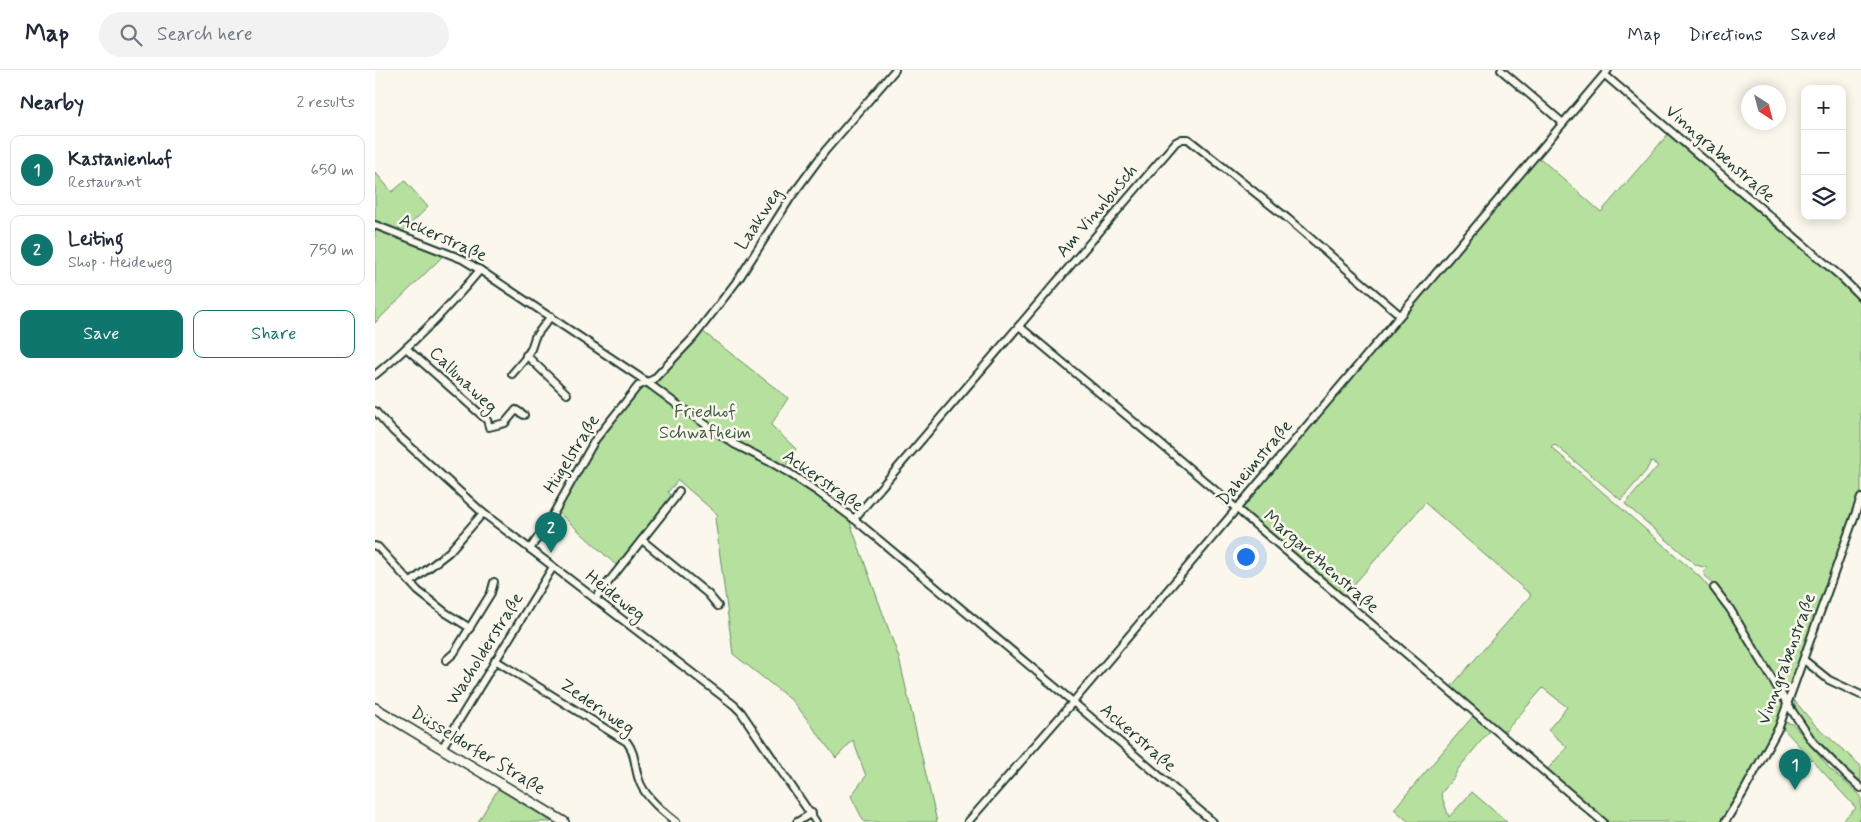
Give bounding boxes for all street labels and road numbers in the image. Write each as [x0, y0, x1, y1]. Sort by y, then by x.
street label: Vinngrabenstraße [1660, 100, 1780, 209]
street label: Am Vinnbusch [1051, 159, 1143, 263]
street label: Laakweg [730, 183, 788, 255]
street label: Ackerstraße [395, 208, 491, 268]
street label: Callunaweg [423, 341, 502, 419]
street label: Hügelstraße [538, 410, 606, 498]
street label: Daheimstraße [1212, 415, 1298, 511]
street label: Ackerstraße [778, 444, 868, 518]
street label: Margarethenstraße [1257, 505, 1384, 620]
street label: Heideweg [579, 565, 650, 628]
street label: Wacholderstraße [441, 588, 529, 710]
street label: Vinngrabenstraße [1752, 590, 1822, 728]
street label: Zedernweg [554, 673, 639, 742]
street label: Ackerstraße [1095, 698, 1181, 778]
street label: Düsseldorfer Straße [406, 701, 550, 801]

